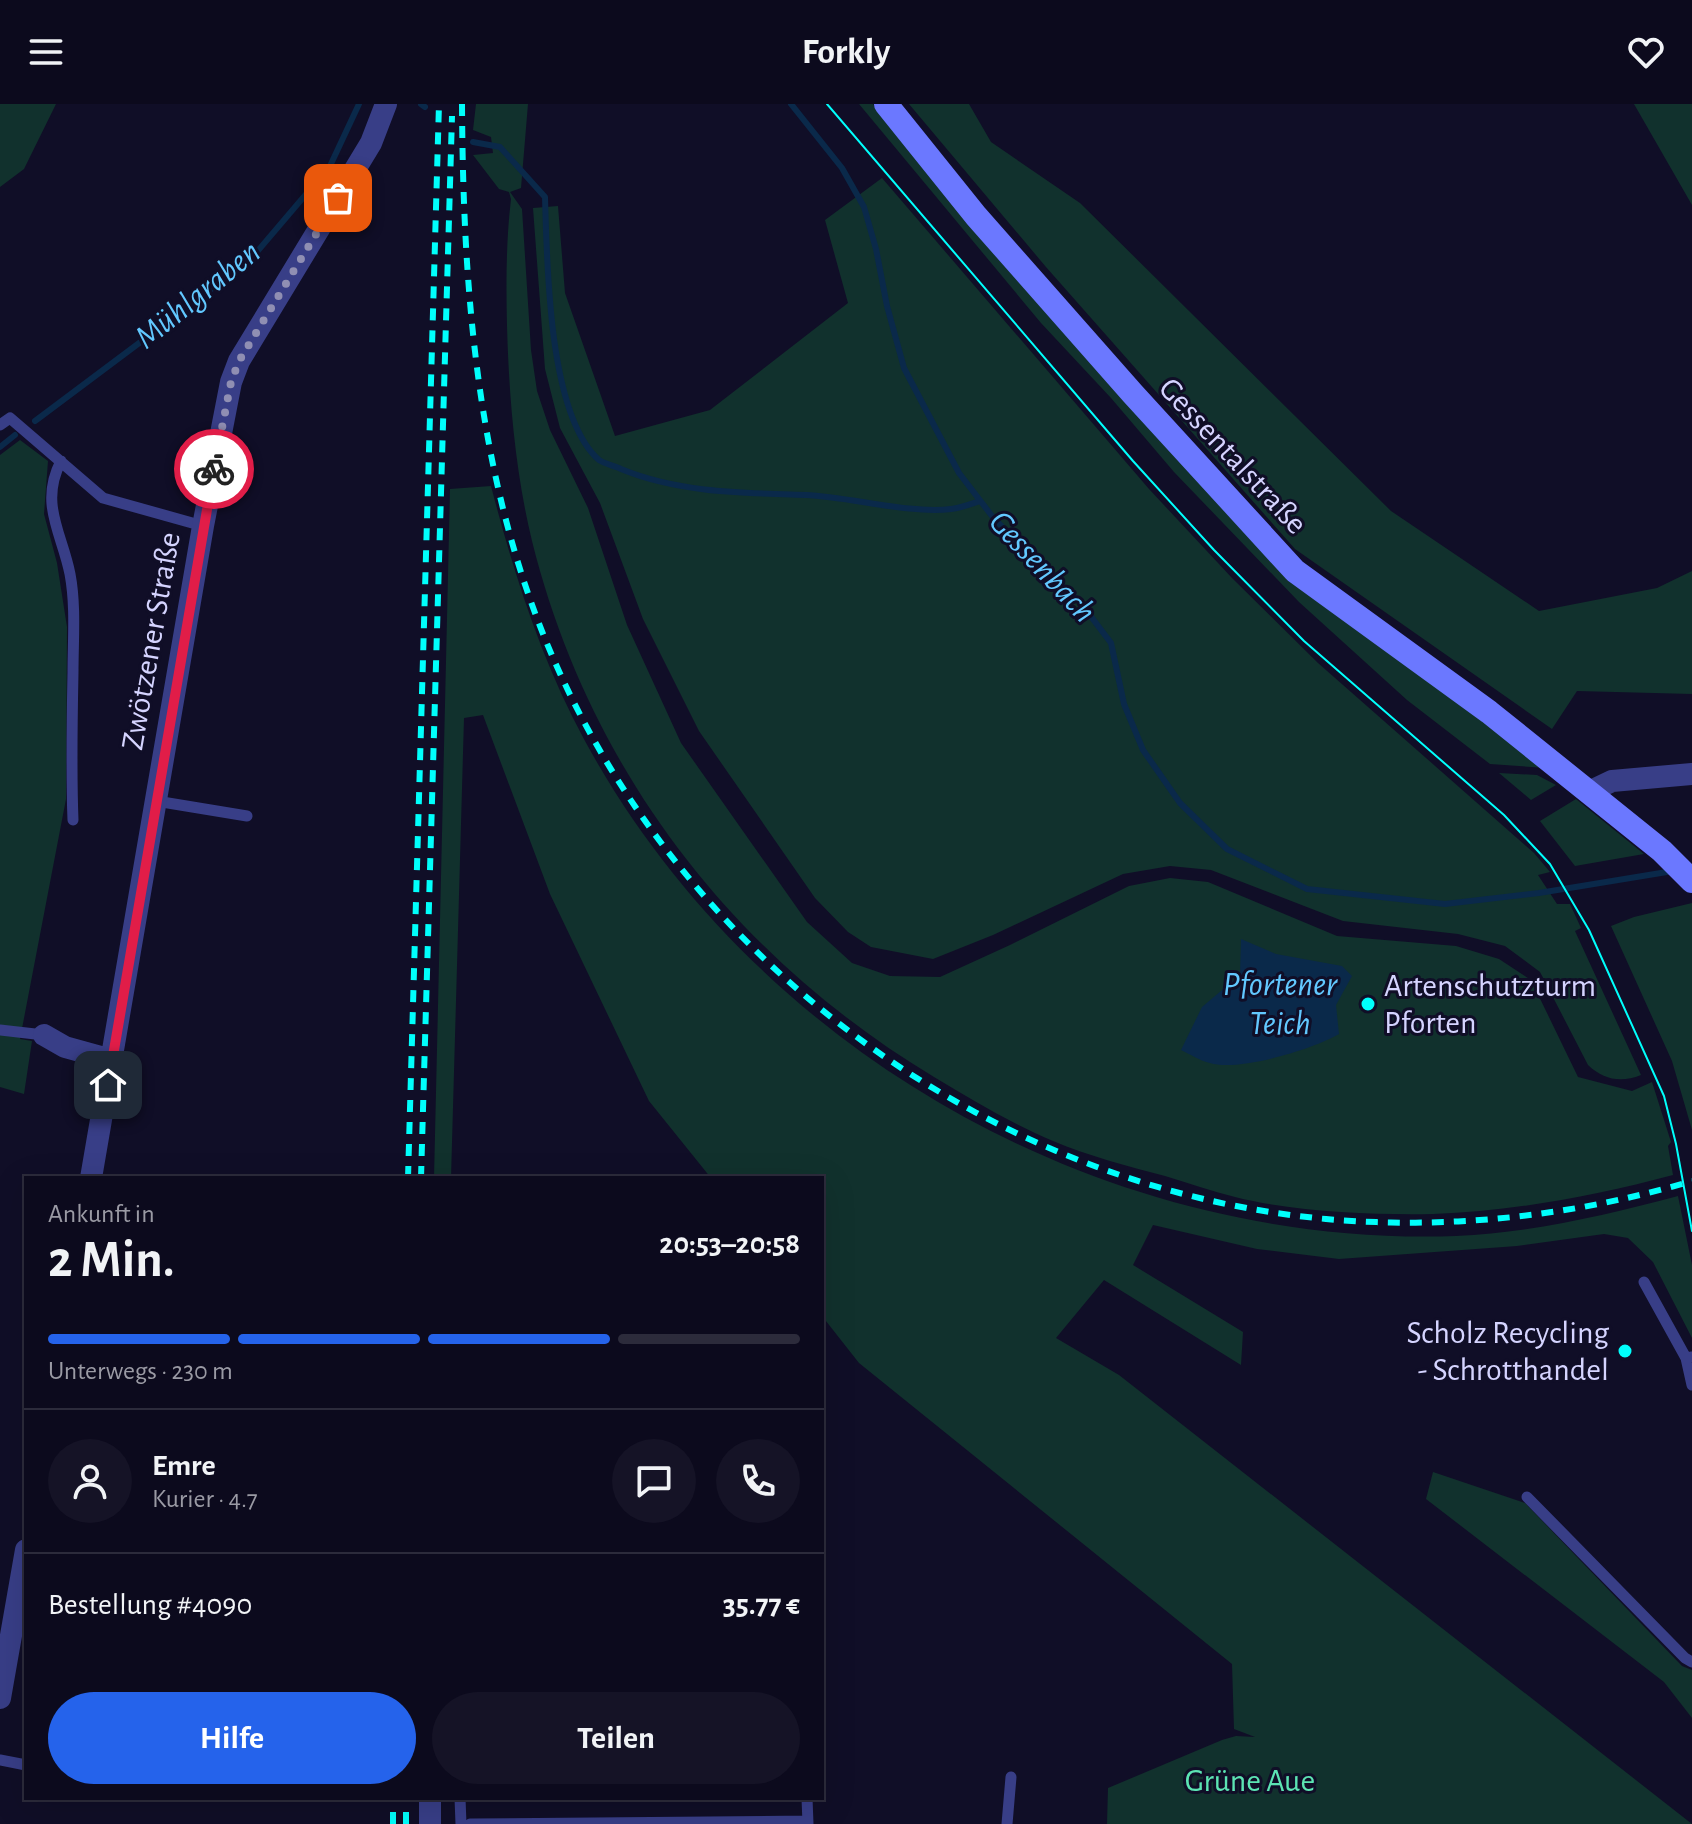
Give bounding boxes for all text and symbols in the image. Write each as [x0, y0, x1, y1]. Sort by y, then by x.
icon: menu [24, 30, 68, 74]
icon: heart [1624, 30, 1668, 74]
text: Forkly [802, 34, 890, 70]
pin [304, 164, 372, 232]
icon: bag [316, 176, 360, 220]
water label: Mühlgraben [129, 235, 267, 355]
street label: Gessentalstraße [1153, 372, 1313, 540]
courier [174, 429, 254, 509]
icon: bike [192, 447, 236, 491]
water label: Gessenbach [982, 504, 1102, 630]
street label: Zwötzener Straße [116, 530, 186, 752]
water label: Pfortener Teich [1223, 968, 1338, 1041]
place label: Artenschutzturm Pforten [1384, 970, 1596, 1039]
marker: Artenschutzturm Pforten [1359, 995, 1377, 1013]
pin [74, 1051, 142, 1119]
icon: home [86, 1063, 130, 1107]
text: Ankunft in [48, 1201, 155, 1227]
text: 20:53–20:58 [659, 1229, 800, 1259]
text: 2 Min. [48, 1234, 175, 1286]
place label: Scholz Recycling - Schrotthandel [1407, 1317, 1609, 1386]
marker: Scholz Recycling - Schrotthandel [1616, 1342, 1634, 1360]
text: Unterwegs · 230 m [48, 1358, 233, 1384]
button: person [48, 1439, 132, 1523]
button: chat [612, 1439, 696, 1523]
button: phone [716, 1439, 800, 1523]
text: Emre [152, 1451, 216, 1481]
text: Kurier · 4.7 [152, 1486, 258, 1512]
text: Bestellung #4090 [48, 1590, 252, 1620]
text: 35.77 € [723, 1590, 800, 1620]
button: Hilfe [48, 1692, 416, 1784]
button: Teilen [432, 1692, 800, 1784]
park label: Grüne Aue [1185, 1765, 1315, 1797]

